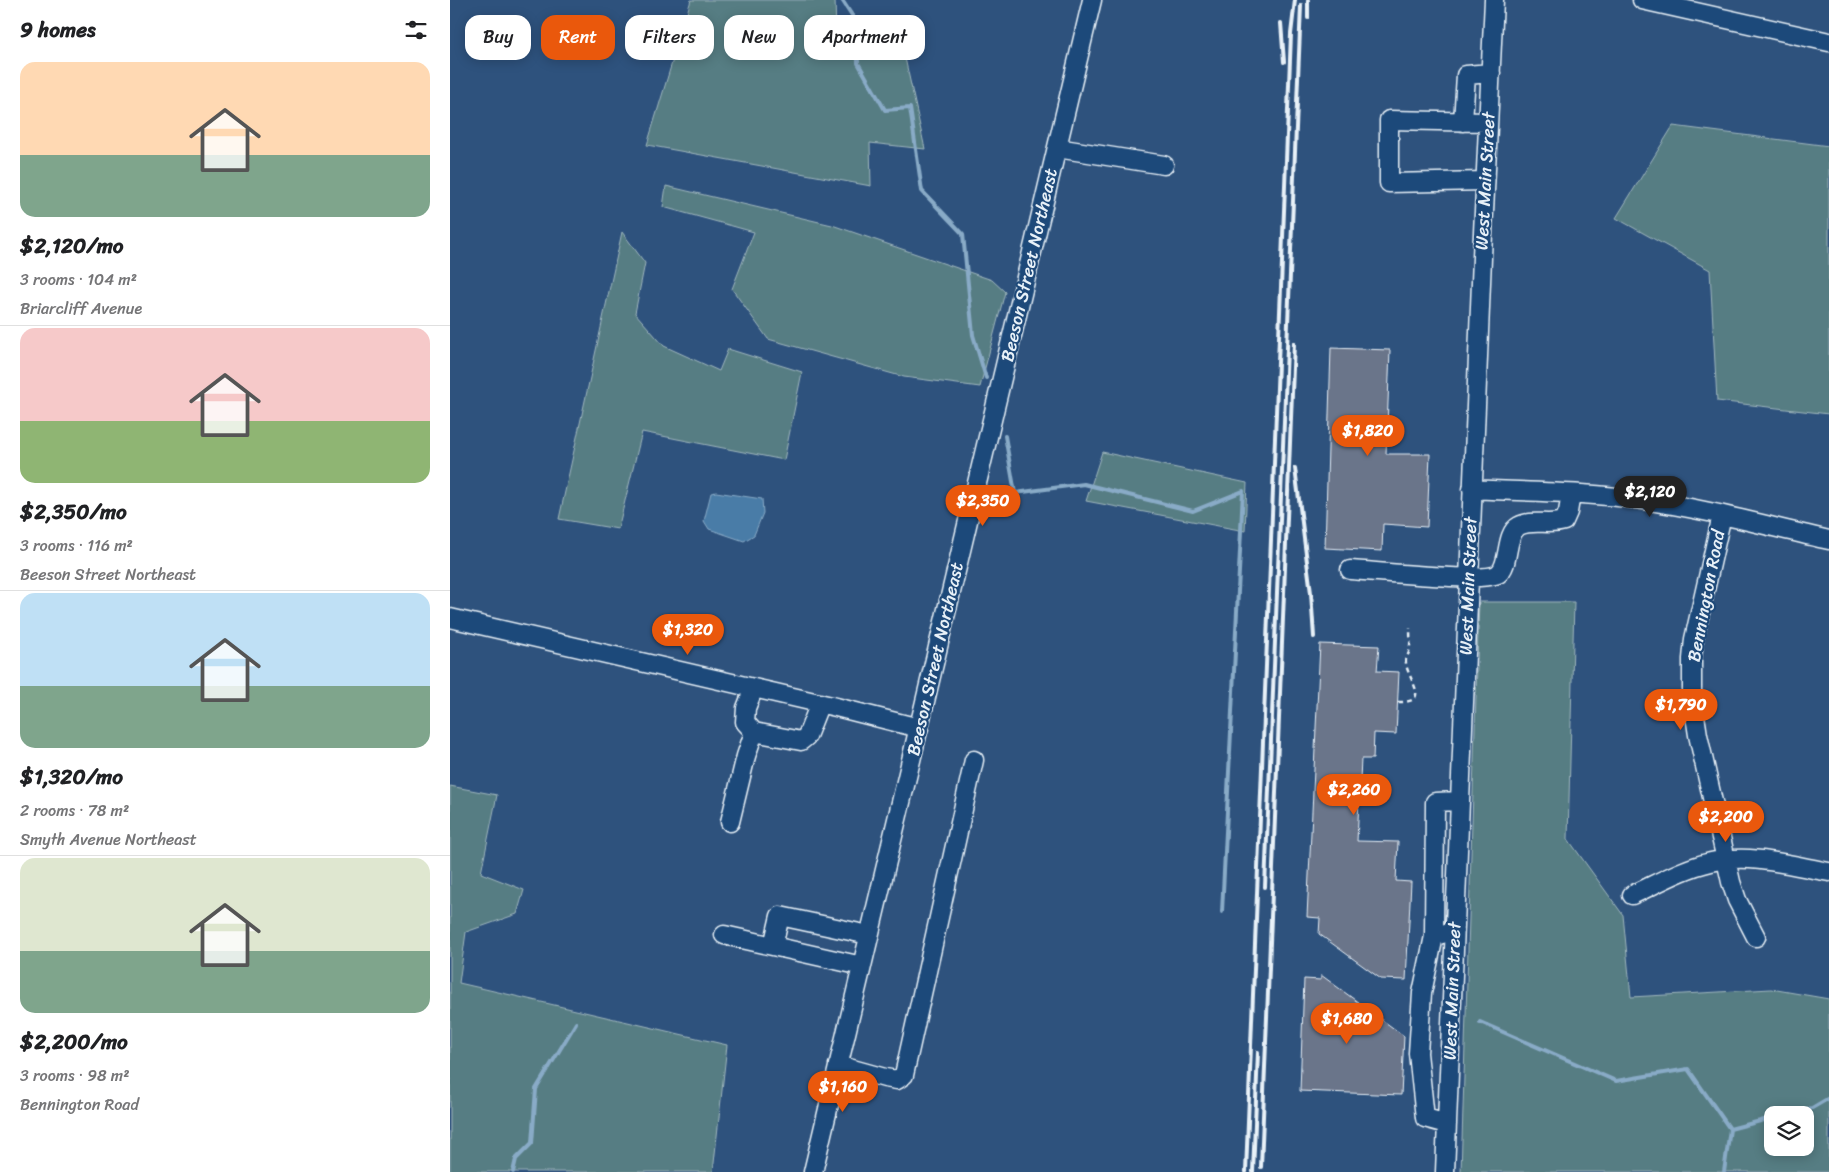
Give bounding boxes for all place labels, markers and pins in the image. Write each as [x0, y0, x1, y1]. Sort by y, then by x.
pin: $1,820 [1327, 414, 1409, 457]
pin: $2,120 [1609, 476, 1691, 518]
pin: $2,350 [942, 484, 1024, 527]
pin: $1,320 [647, 614, 729, 656]
pin: $1,790 [1640, 688, 1722, 731]
pin: $2,260 [1313, 774, 1395, 816]
pin: $2,200 [1685, 800, 1767, 843]
pin: $1,680 [1306, 1002, 1388, 1045]
pin: $1,160 [802, 1070, 884, 1113]

